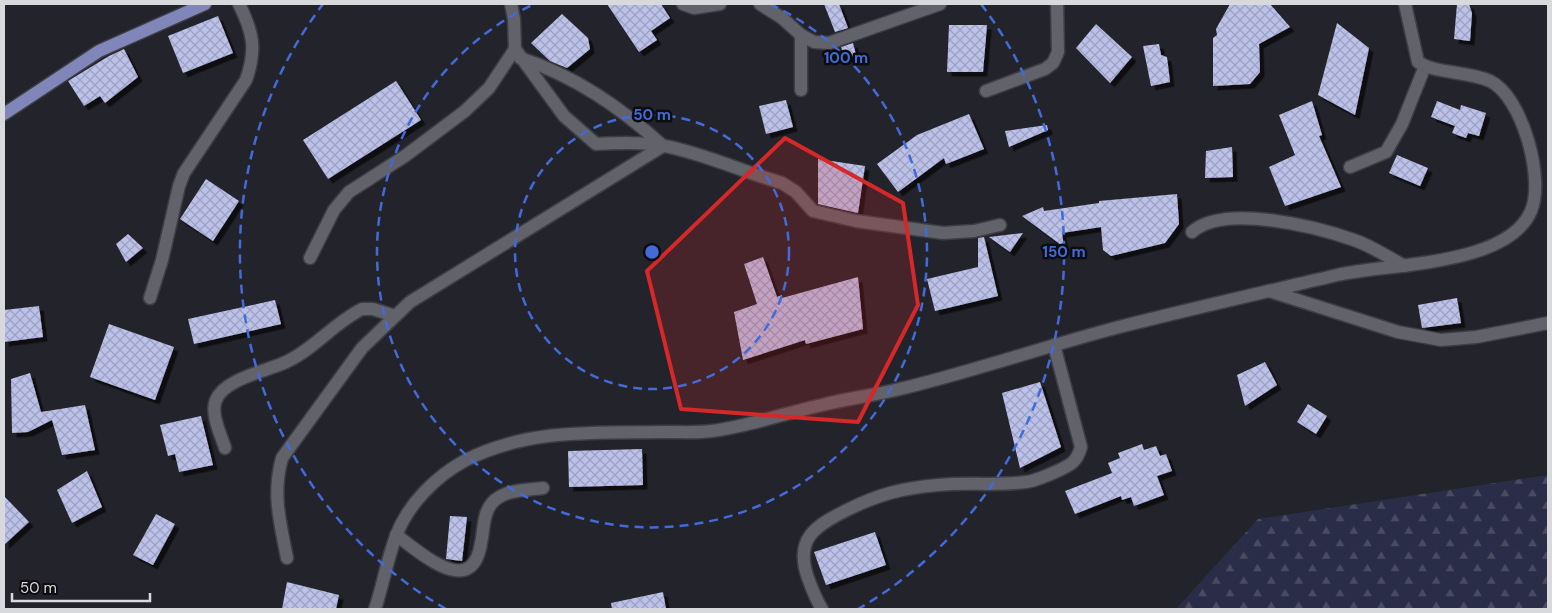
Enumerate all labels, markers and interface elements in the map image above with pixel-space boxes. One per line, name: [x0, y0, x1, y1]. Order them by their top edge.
text: 100 m: [824, 48, 868, 68]
text: 50 m: [633, 105, 671, 125]
text: 150 m: [1043, 242, 1086, 262]
centre of rings: [643, 243, 661, 261]
scale bar: [12, 570, 150, 602]
text: 50 m: [20, 578, 57, 598]

